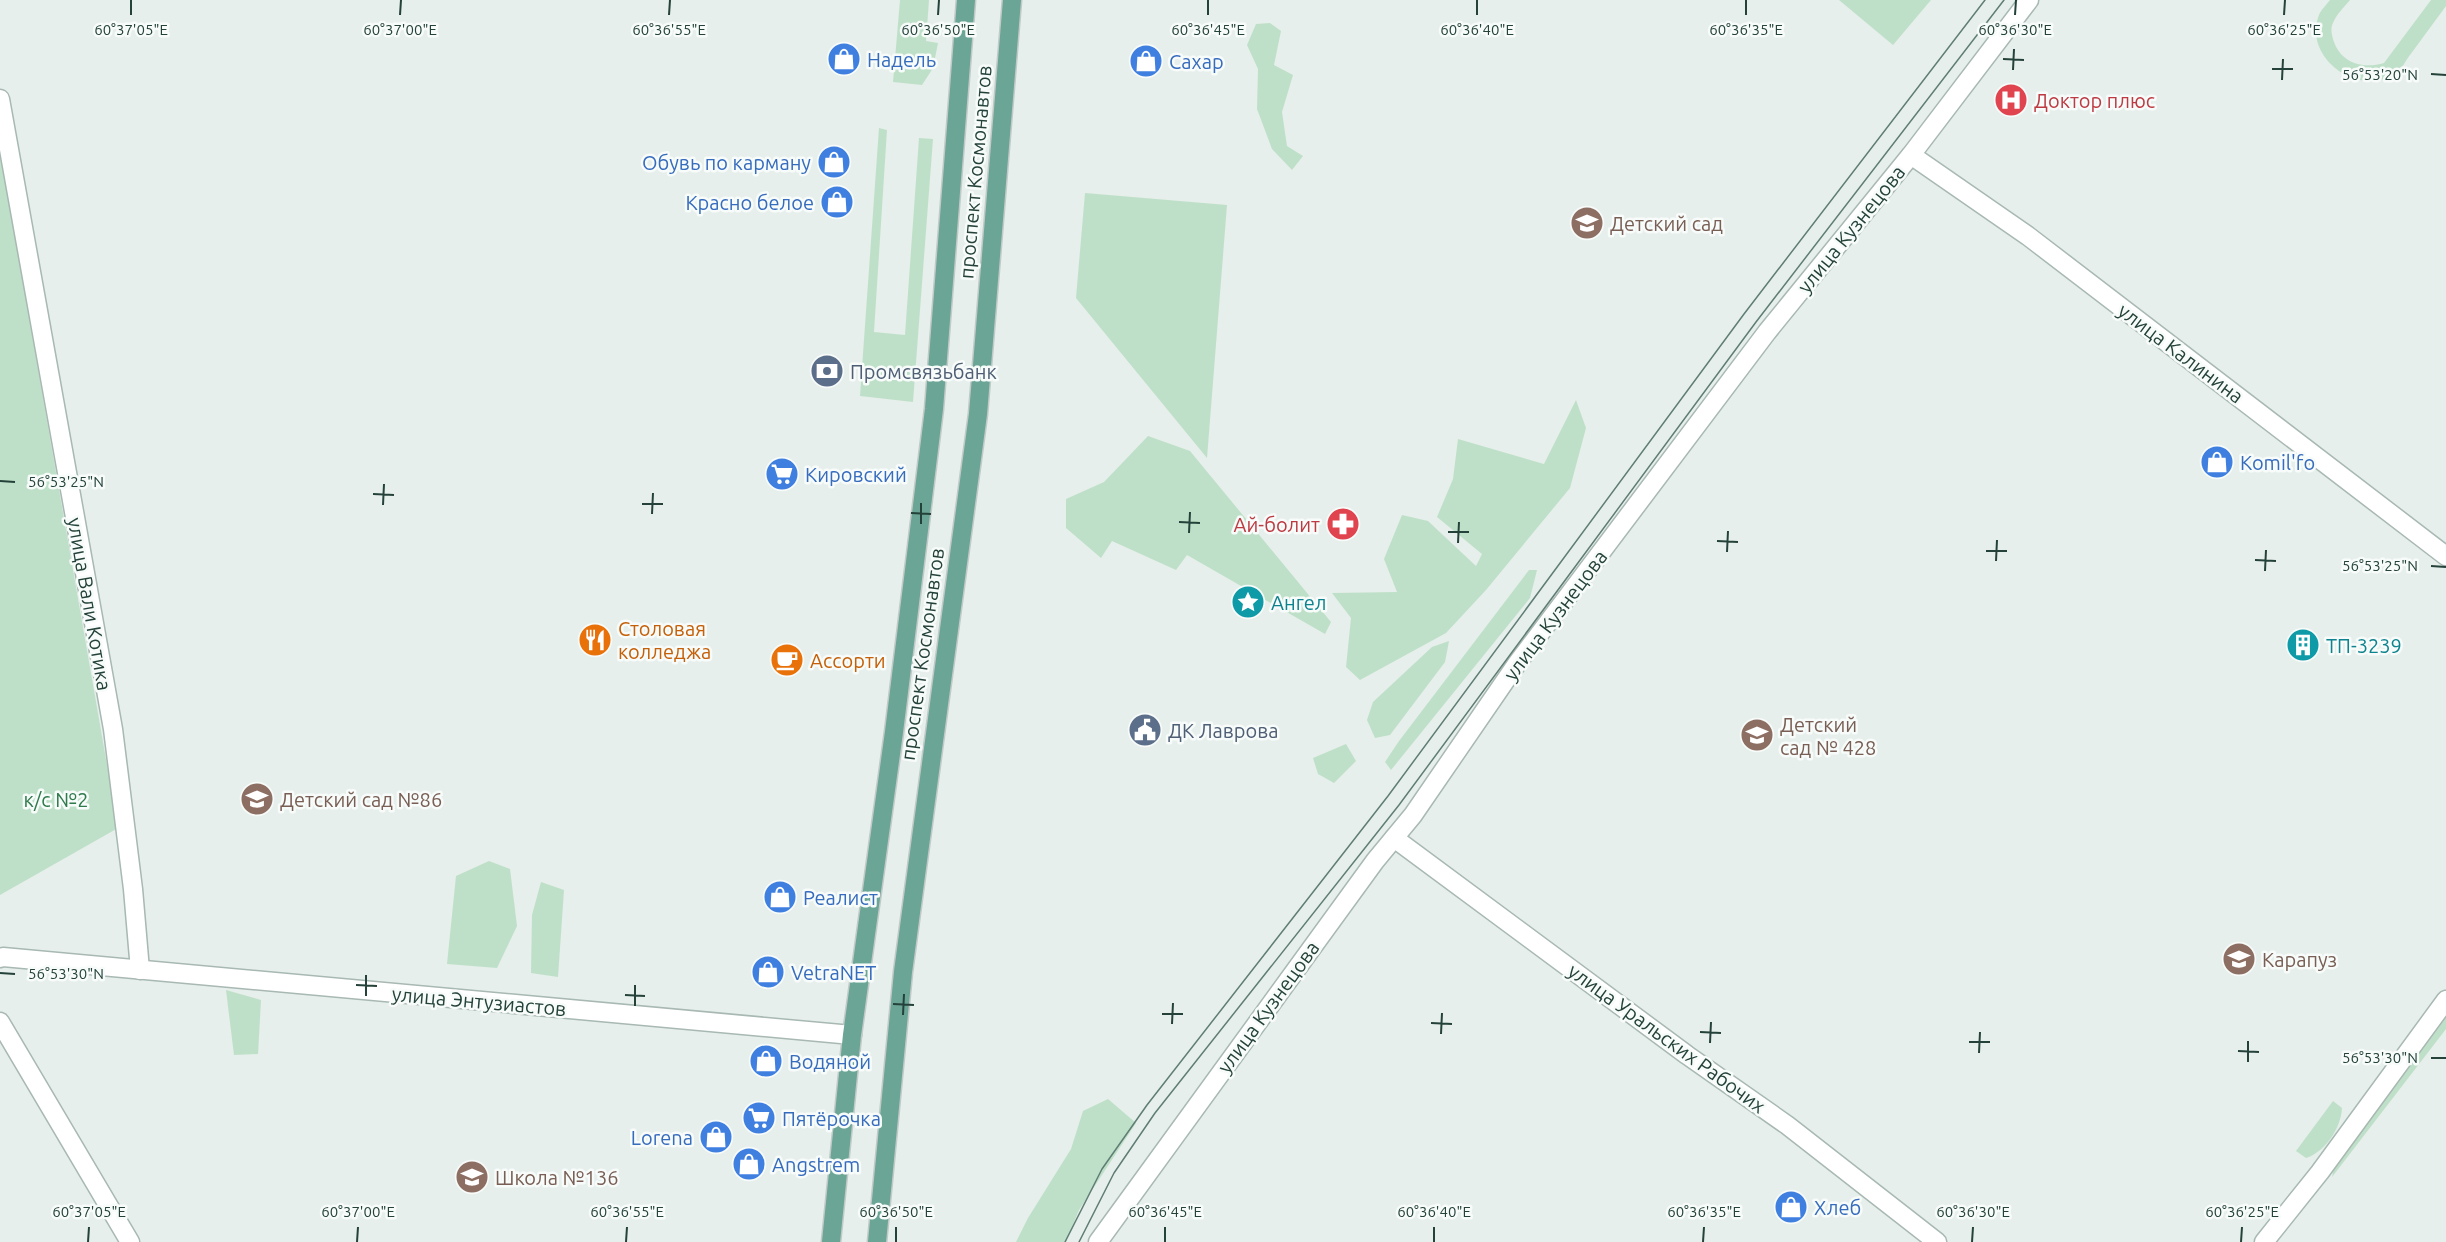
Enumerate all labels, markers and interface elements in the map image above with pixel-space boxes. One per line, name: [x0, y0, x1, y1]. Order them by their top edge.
text: 60°37'05"E: [94, 21, 168, 38]
text: 60°37'00"E: [363, 21, 437, 38]
text: 60°36'55"E: [632, 21, 706, 38]
text: 60°36'50"E: [901, 21, 975, 38]
text: 60°36'45"E: [1171, 21, 1245, 38]
text: 60°36'40"E: [1440, 21, 1514, 38]
text: 60°36'35"E: [1709, 21, 1783, 38]
text: 60°36'30"E: [1978, 21, 2052, 38]
text: 60°36'25"E: [2247, 21, 2321, 38]
shop icon: Надель: [826, 41, 862, 77]
shop icon: Сахар: [1128, 43, 1164, 79]
place label: Надель: [867, 48, 936, 71]
place label: Сахар: [1169, 50, 1224, 73]
street label: проспект Космонавтов: [954, 64, 996, 280]
text: 56°53'20"N: [2342, 66, 2418, 83]
hospital icon: Доктор плюс: [1993, 82, 2029, 118]
place label: Доктор плюс: [2034, 89, 2155, 112]
shop icon: Обувь по карману: [816, 144, 852, 180]
place label: Обувь по карману: [642, 151, 811, 174]
street label: улица Кузнецова: [1793, 161, 1909, 297]
shop icon: Красно белое: [819, 184, 855, 220]
place label: Красно белое: [685, 191, 814, 214]
school or university icon: Детский сад: [1569, 205, 1605, 241]
place label: Детский сад: [1610, 212, 1723, 235]
street label: улица Калинина: [2114, 298, 2248, 408]
bank icon: Промсвязьбанк: [809, 353, 845, 389]
place label: Промсвязьбанк: [850, 360, 997, 383]
shop icon: Komil'fo: [2199, 444, 2235, 480]
place label: Komil'fo: [2240, 451, 2315, 474]
supermarket icon: Кировский: [764, 456, 800, 492]
place label: Кировский: [805, 463, 907, 486]
text: 56°53'25"N: [28, 473, 104, 490]
pharmacy icon: Ай-болит: [1325, 506, 1361, 542]
place label: Ай-болит: [1234, 513, 1320, 536]
street label: улица Вали Котика: [63, 516, 117, 692]
street label: улица Кузнецова: [1498, 545, 1612, 685]
street label: проспект Космонавтов: [896, 546, 948, 762]
text: 56°53'25"N: [2342, 557, 2418, 574]
place icon: Ангел: [1230, 584, 1266, 620]
place label: Ангел: [1271, 591, 1326, 614]
place label: Столовая колледжа: [618, 617, 711, 663]
restaurant icon: Столовая колледжа: [577, 622, 613, 658]
building icon: ТП-3239: [2285, 627, 2321, 663]
place label: ТП-3239: [2326, 634, 2402, 657]
cafe icon: Ассорти: [769, 642, 805, 678]
place label: Ассорти: [810, 649, 886, 672]
public building icon: ДК Лаврова: [1127, 712, 1163, 748]
place label: Детский сад № 428: [1780, 713, 1876, 759]
school or university icon: Детский сад № 428: [1739, 717, 1775, 753]
place label: ДК Лаврова: [1168, 719, 1279, 742]
school or university icon: Детский сад №86: [239, 781, 275, 817]
park label: к/с №2: [24, 788, 88, 811]
place label: Детский сад №86: [280, 788, 442, 811]
shop icon: Реалист: [762, 879, 798, 915]
place label: Реалист: [803, 886, 878, 909]
street label: улица Кузнецова: [1212, 937, 1324, 1077]
school or university icon: Карапуз: [2221, 941, 2257, 977]
place label: Карапуз: [2262, 948, 2337, 971]
shop icon: VetraNET: [750, 954, 786, 990]
street label: улица Уральских Рабочих: [1564, 959, 1770, 1117]
place label: VetraNET: [791, 961, 876, 984]
text: 56°53'30"N: [28, 965, 104, 982]
street label: улица Энтузиастов: [391, 982, 567, 1020]
shop icon: Водяной: [748, 1043, 784, 1079]
text: 56°53'30"N: [2342, 1049, 2418, 1066]
place label: Водяной: [789, 1050, 871, 1073]
supermarket icon: Пятёрочка: [741, 1100, 777, 1136]
place label: Пятёрочка: [782, 1107, 881, 1130]
shop icon: Lorena: [698, 1119, 734, 1155]
place label: Lorena: [631, 1126, 693, 1149]
shop icon: Angstrem: [731, 1146, 767, 1182]
place label: Angstrem: [772, 1153, 860, 1176]
school or university icon: Школа №136: [454, 1159, 490, 1195]
place label: Школа №136: [495, 1166, 618, 1189]
shop icon: Хлеб: [1773, 1189, 1809, 1225]
place label: Хлеб: [1814, 1196, 1861, 1219]
text: 60°37'05"E: [52, 1203, 126, 1220]
text: 60°37'00"E: [321, 1203, 395, 1220]
text: 60°36'55"E: [590, 1203, 664, 1220]
text: 60°36'50"E: [859, 1203, 933, 1220]
text: 60°36'45"E: [1128, 1203, 1202, 1220]
text: 60°36'40"E: [1397, 1203, 1471, 1220]
text: 60°36'35"E: [1667, 1203, 1741, 1220]
text: 60°36'30"E: [1936, 1203, 2010, 1220]
text: 60°36'25"E: [2205, 1203, 2279, 1220]

